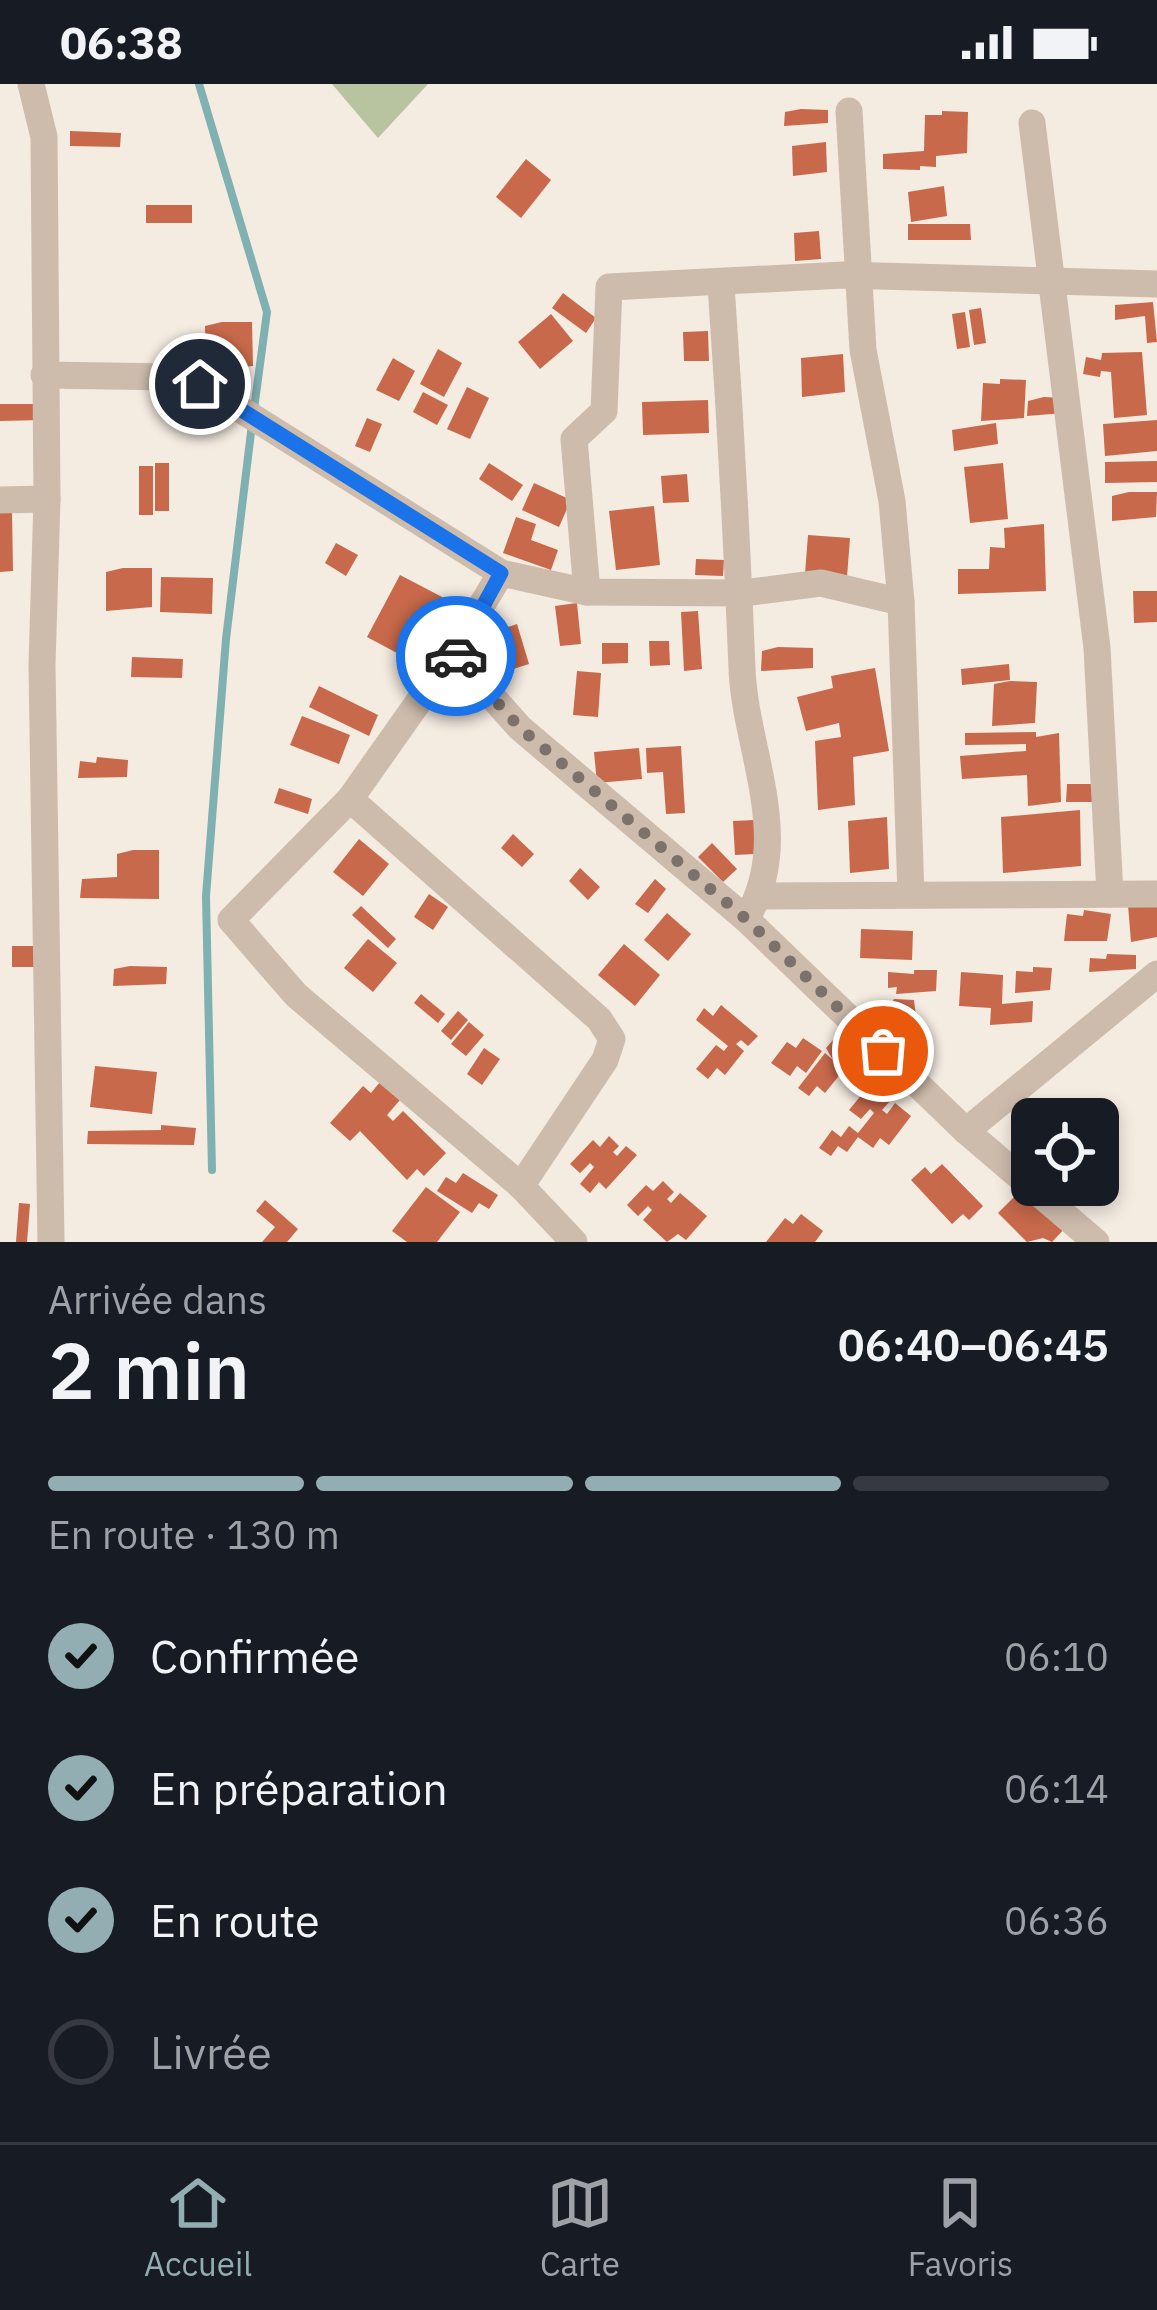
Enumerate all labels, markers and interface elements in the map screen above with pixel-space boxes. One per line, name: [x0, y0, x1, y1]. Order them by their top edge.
text: 06:38: [60, 13, 183, 71]
pin: [149, 333, 251, 435]
icon: home: [167, 351, 233, 417]
courier: [396, 596, 516, 716]
icon: car: [423, 623, 489, 689]
pin: [832, 1000, 934, 1102]
icon: bag: [850, 1018, 916, 1084]
map controls: [1011, 1098, 1119, 1206]
button: locate: [1011, 1098, 1119, 1206]
text: Arrivée dans: [48, 1274, 267, 1325]
text: 06:40–06:45: [838, 1315, 1109, 1373]
text: 2 min: [48, 1319, 250, 1420]
text: En route · 130 m: [48, 1509, 340, 1560]
icon: check: [48, 1623, 114, 1689]
text: Confirmée: [150, 1627, 359, 1685]
text: 06:10: [1004, 1631, 1109, 1682]
icon: check: [48, 1755, 114, 1821]
text: En préparation: [150, 1759, 448, 1817]
text: 06:14: [1004, 1763, 1109, 1814]
icon: check: [48, 1887, 114, 1953]
text: En route: [150, 1891, 320, 1949]
text: 06:36: [1004, 1895, 1109, 1946]
text: Livrée: [150, 2023, 272, 2081]
tab: Accueil: [144, 2170, 252, 2285]
tab: Carte: [540, 2170, 620, 2285]
tab: Favoris: [908, 2170, 1013, 2285]

